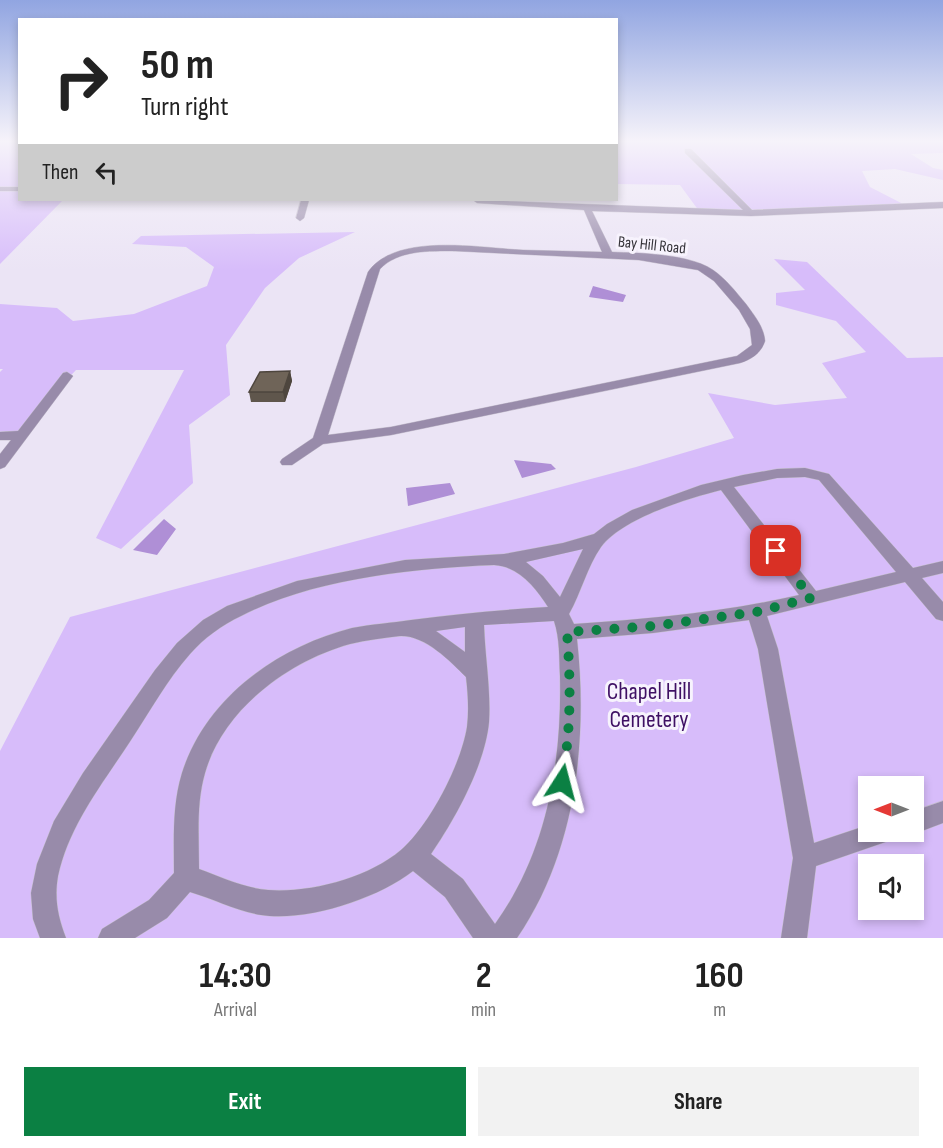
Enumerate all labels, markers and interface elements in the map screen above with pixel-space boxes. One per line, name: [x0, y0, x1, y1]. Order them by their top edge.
text: 50 m: [141, 40, 214, 91]
icon: right: [42, 42, 120, 120]
text: Turn right: [141, 91, 228, 123]
icon: left: [90, 156, 123, 189]
text: Then: [42, 159, 78, 186]
street label: Bay Hill Road: [617, 232, 687, 259]
pin: [750, 525, 801, 576]
icon: arrive: [759, 534, 792, 567]
park label: Chapel Hill Cemetery: [607, 677, 691, 734]
position arrow: [530, 750, 594, 814]
north arrow: [858, 776, 924, 842]
map controls: [858, 776, 924, 920]
button: sound: [858, 854, 924, 920]
text: 14:30: [199, 955, 272, 998]
text: 2: [476, 955, 492, 998]
text: 160: [695, 955, 744, 998]
text: Arrival: [214, 998, 257, 1022]
text: min: [471, 998, 496, 1022]
text: m: [713, 998, 726, 1022]
button: Exit: [24, 1067, 466, 1136]
button: Share: [478, 1067, 919, 1136]

